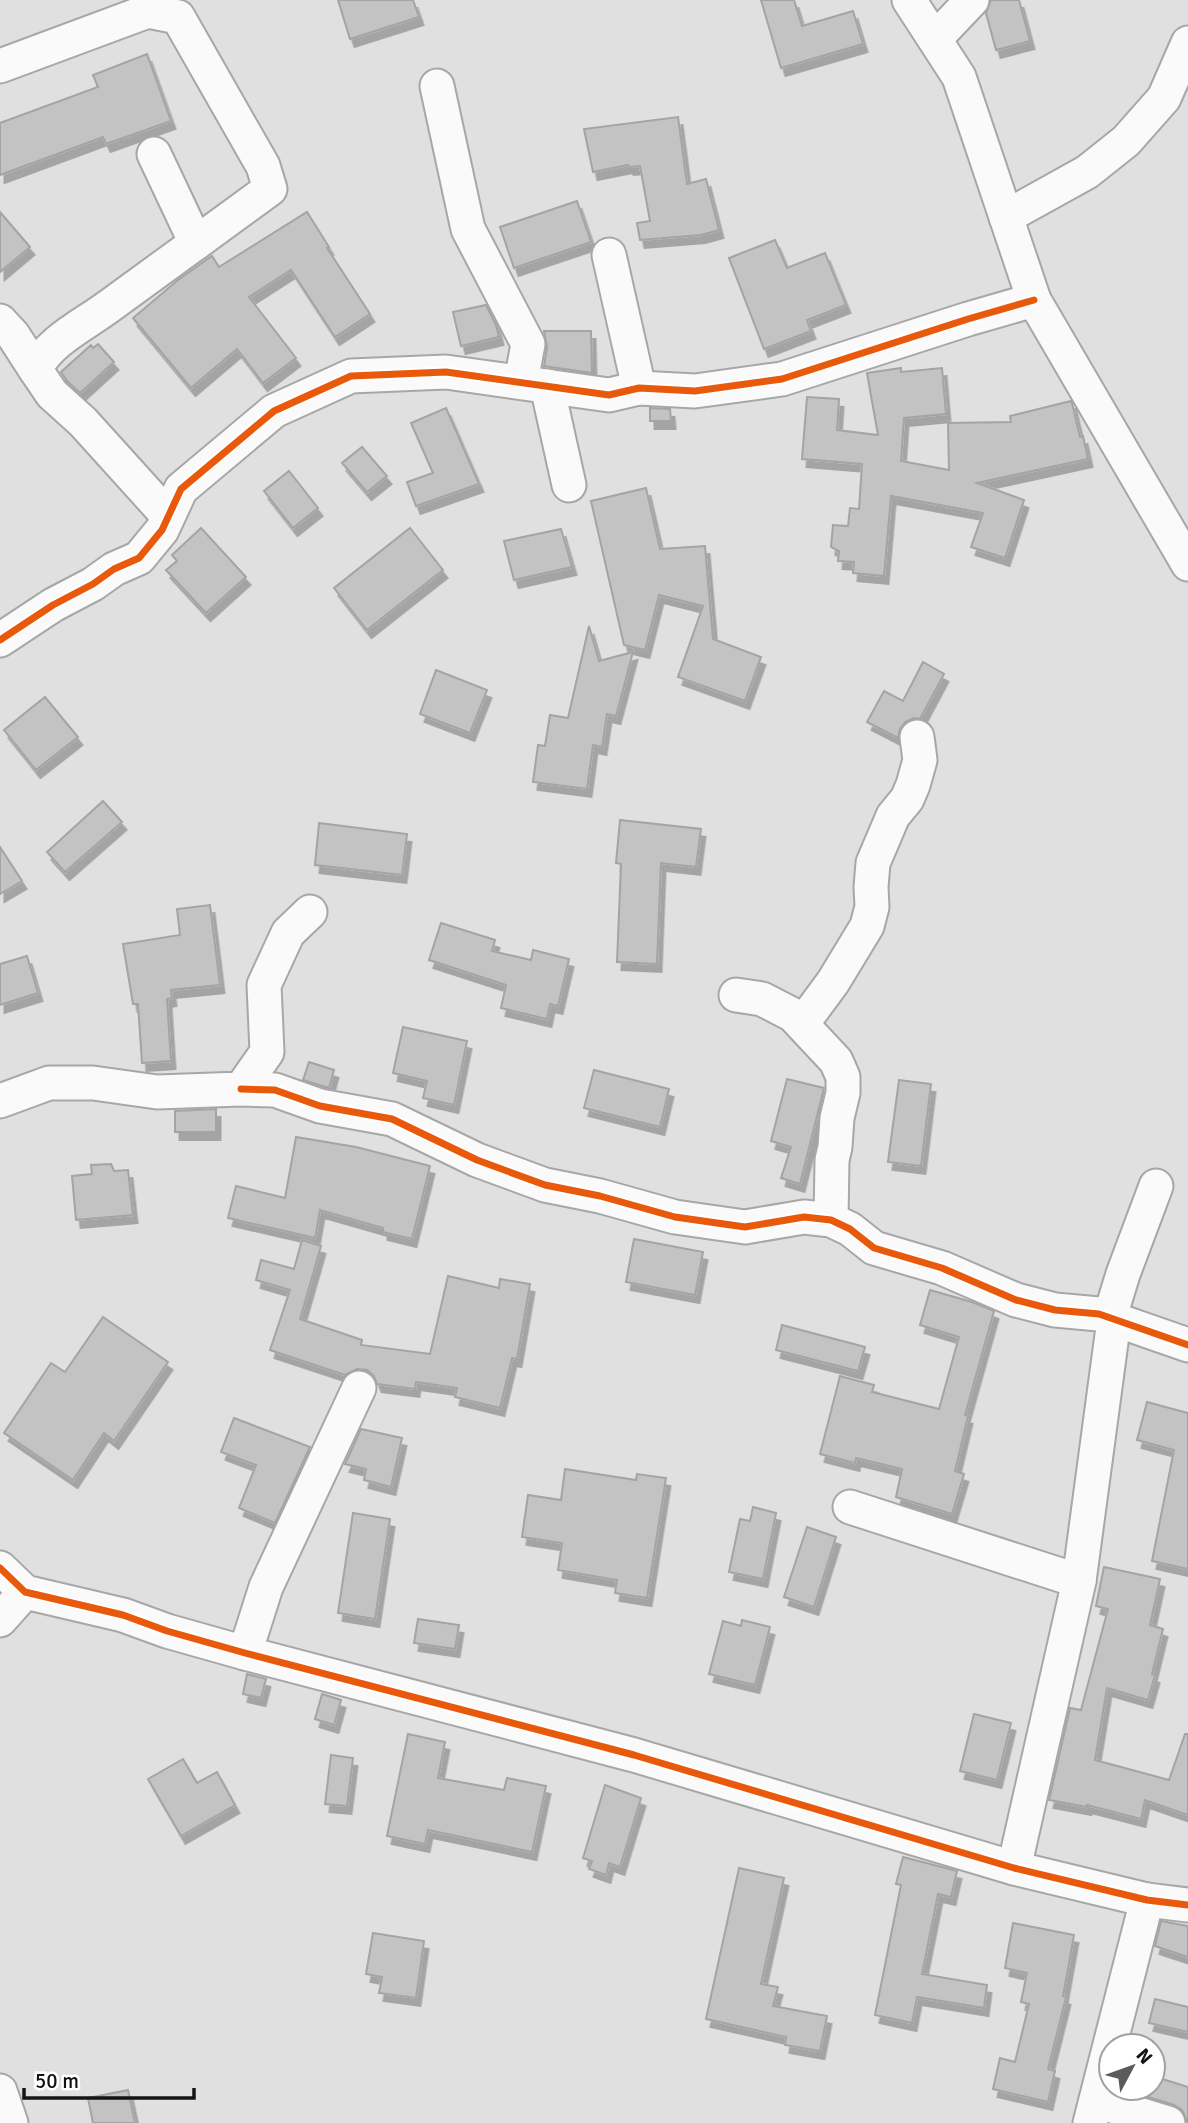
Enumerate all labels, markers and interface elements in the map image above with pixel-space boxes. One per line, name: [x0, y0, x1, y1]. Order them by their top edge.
north arrow: [1097, 2032, 1167, 2102]
text: N: [1131, 2044, 1157, 2069]
scale bar: [24, 2056, 194, 2100]
text: 50 m: [35, 2068, 79, 2094]

